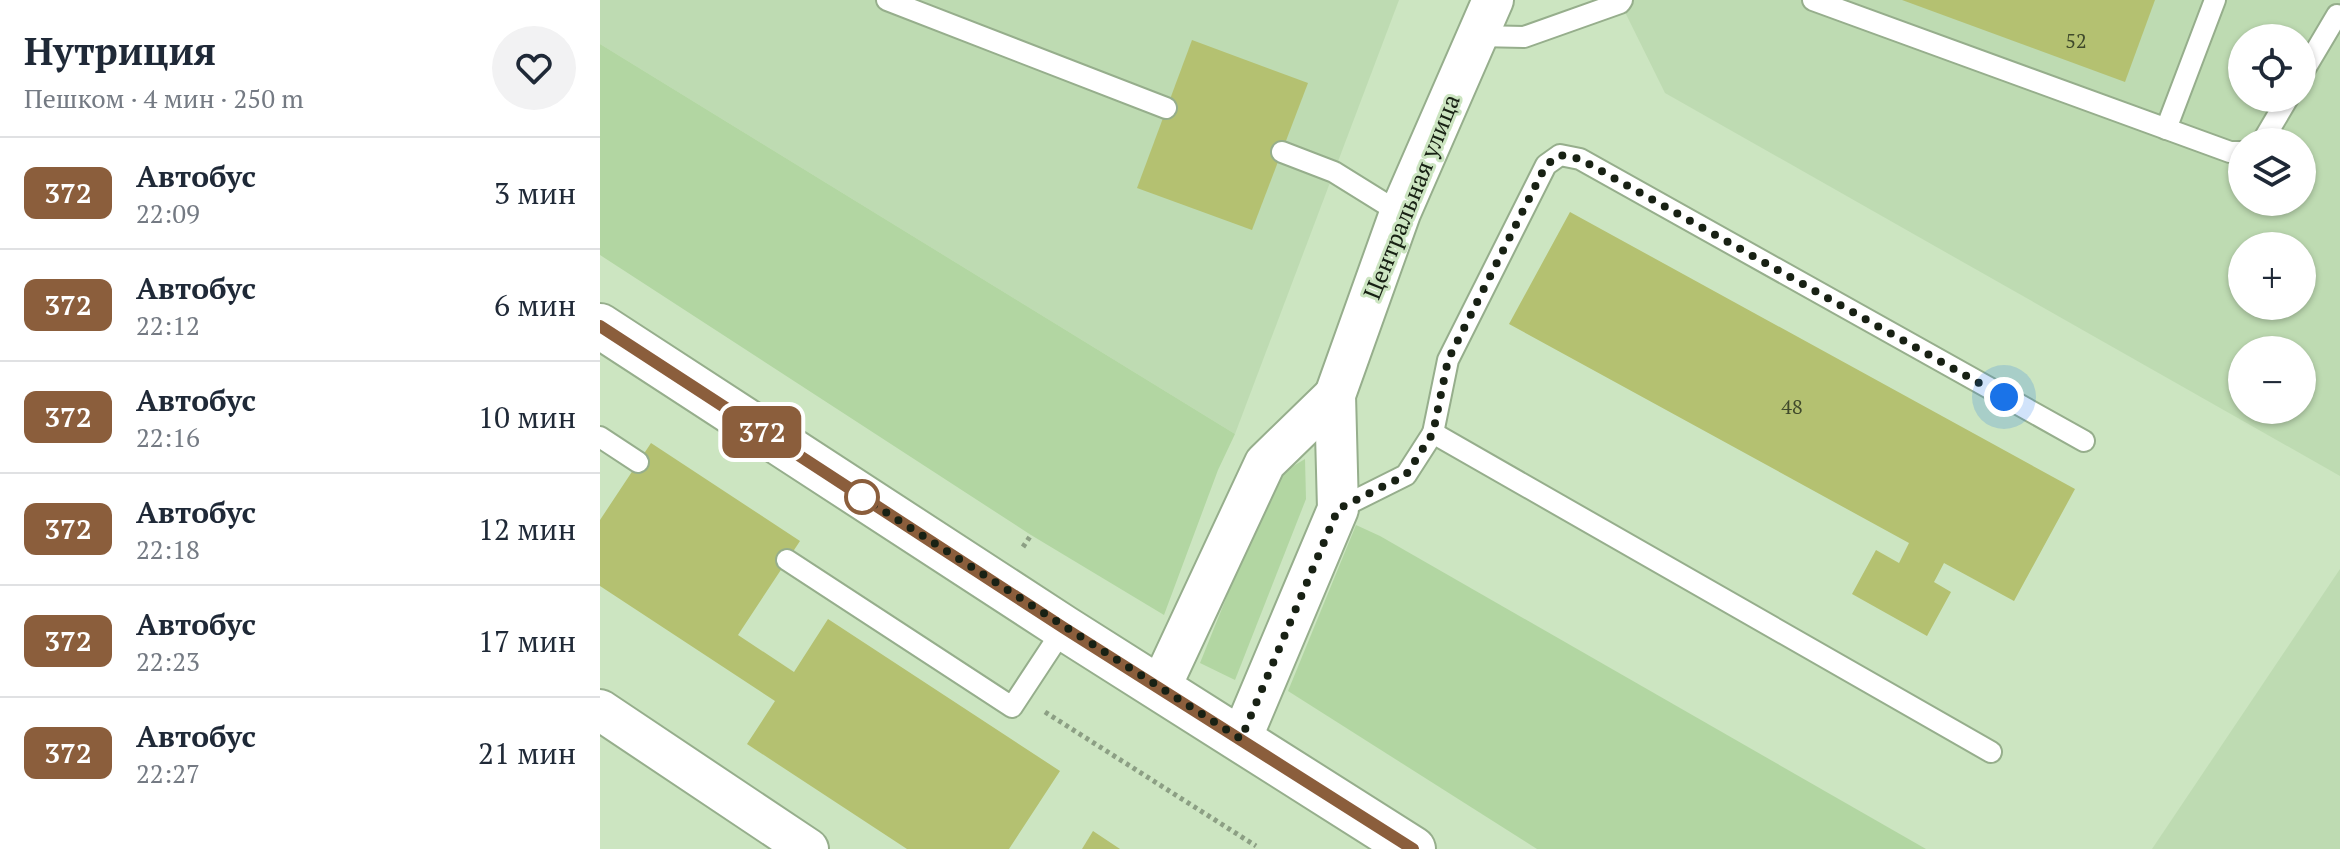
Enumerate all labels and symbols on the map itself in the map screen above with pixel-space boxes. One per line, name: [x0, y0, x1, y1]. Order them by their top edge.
house number: 52: [2065, 27, 2087, 54]
street label: Центральная улица: [1355, 89, 1467, 304]
your location: [1984, 377, 2024, 417]
house number: 48: [1781, 393, 1803, 420]
line badge: 372: [716, 406, 808, 458]
unlabelled marker: [845, 480, 879, 514]

